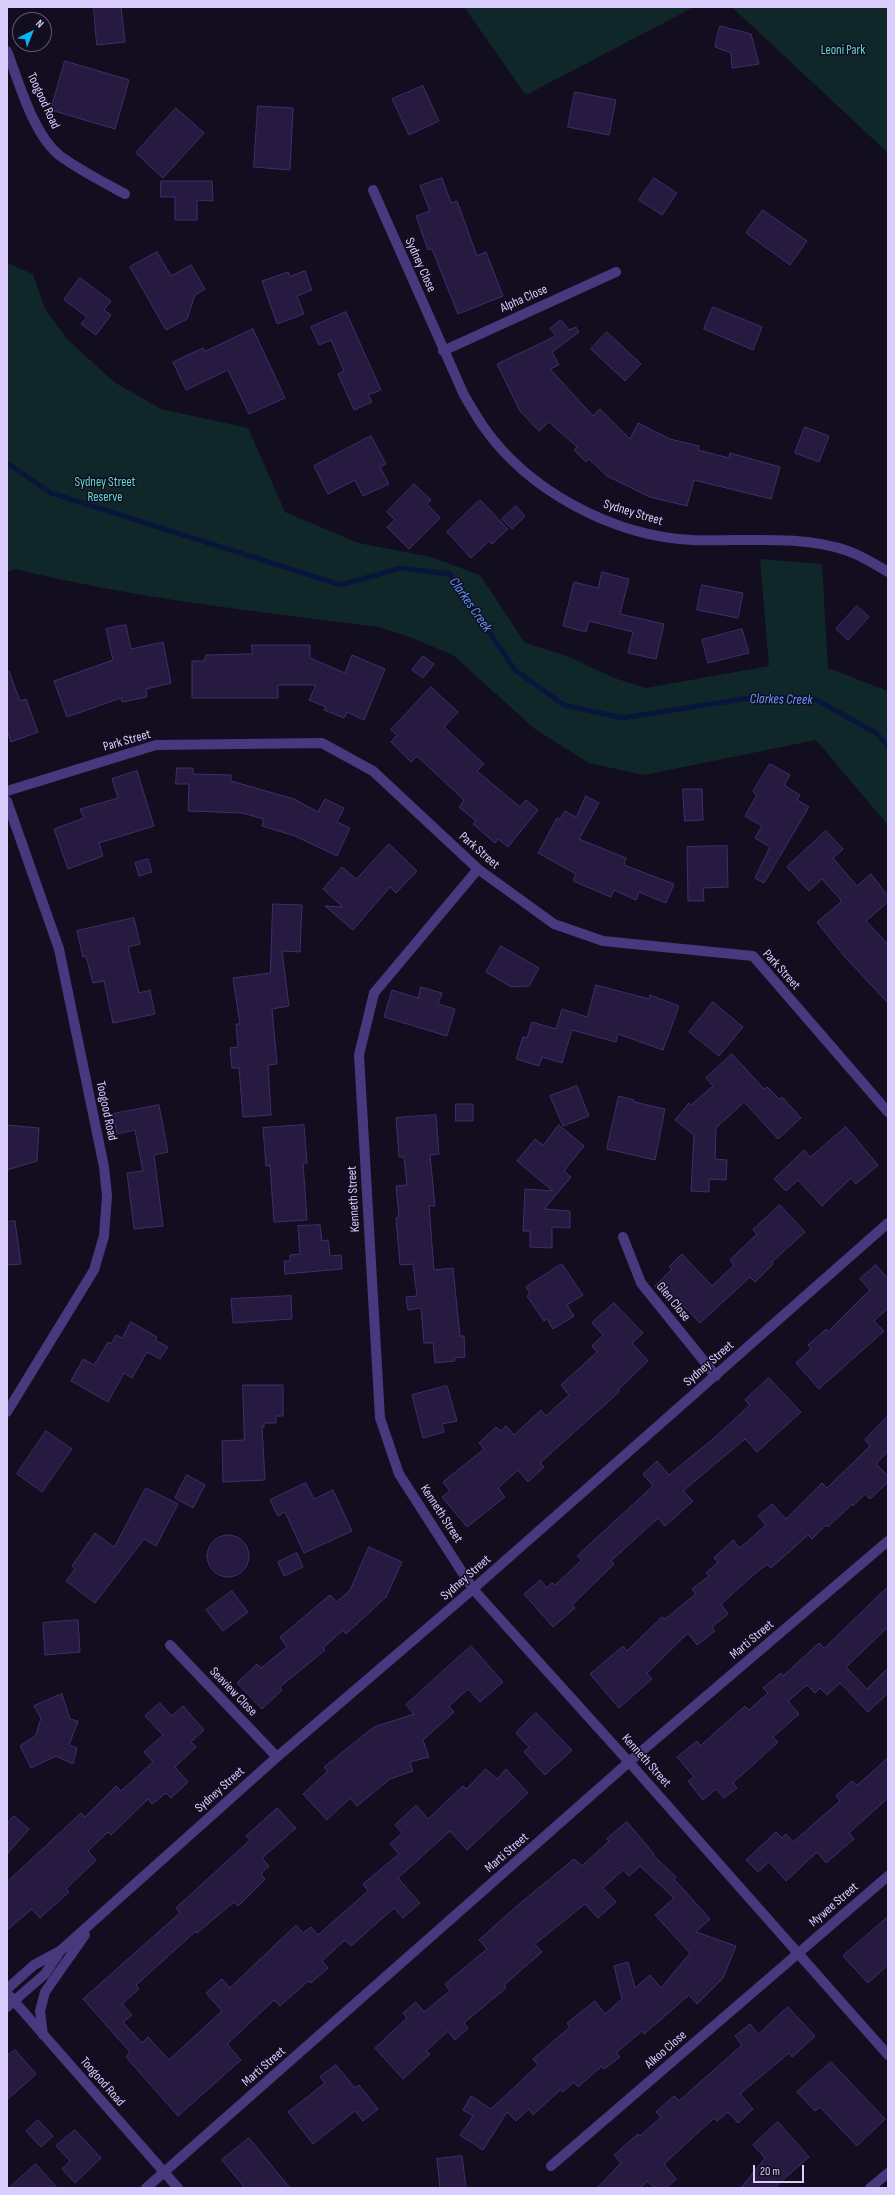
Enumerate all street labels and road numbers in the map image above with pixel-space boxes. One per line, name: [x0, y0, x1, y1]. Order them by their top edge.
street label: Toogood Road: [23, 70, 63, 132]
street label: Sydney Close: [401, 235, 439, 295]
street label: Alpha Close: [498, 282, 550, 316]
street label: Sydney Street: [602, 497, 664, 529]
street label: Park Street: [102, 727, 152, 755]
street label: Park Street: [456, 829, 502, 873]
street label: Park Street: [759, 947, 803, 993]
street label: Toogood Road: [92, 1080, 120, 1142]
street label: Kenneth Street: [344, 1166, 364, 1232]
street label: Glen Close: [653, 1279, 693, 1325]
street label: Sydney Street: [681, 1338, 737, 1390]
street label: Kenneth Street: [416, 1482, 466, 1546]
street label: Sydney Street: [438, 1552, 494, 1604]
street label: Marti Street: [727, 1617, 777, 1663]
street label: Seaview Close: [206, 1664, 260, 1720]
street label: Kenneth Street: [618, 1731, 674, 1791]
street label: Sydney Street: [192, 1764, 248, 1816]
street label: Marti Street: [482, 1830, 532, 1876]
street label: Mywee Street: [806, 1879, 862, 1931]
street label: Alkoo Close: [642, 2028, 690, 2072]
street label: Marti Street: [239, 2044, 289, 2090]
street label: Toogood Road: [76, 2054, 128, 2110]

